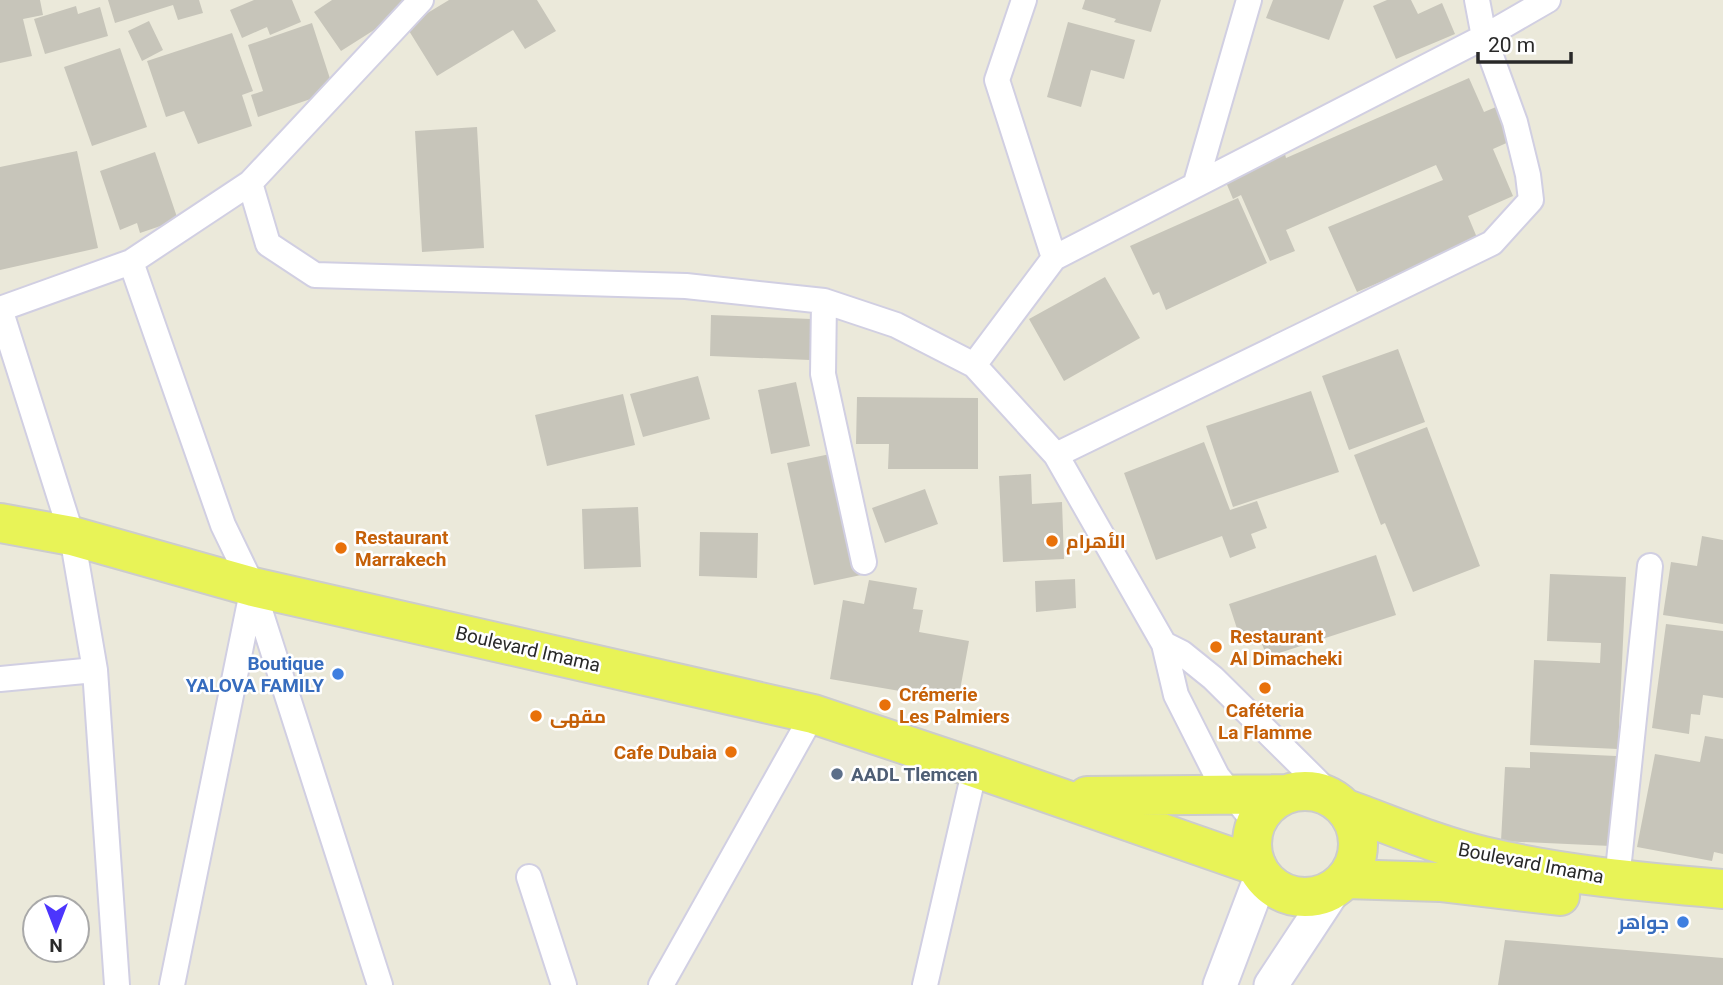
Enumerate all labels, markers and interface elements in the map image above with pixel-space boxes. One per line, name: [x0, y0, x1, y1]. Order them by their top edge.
scale bar: [1478, 21, 1571, 65]
text: 20 m: [1488, 33, 1535, 57]
place label: Restaurant Marrakech: [355, 526, 449, 571]
place label: الأهرام: [1066, 530, 1126, 555]
marker: الأهرام: [1044, 533, 1060, 549]
marker: Restaurant Marrakech: [333, 540, 349, 556]
street label: Boulevard Imama: [453, 621, 603, 677]
place label: Restaurant Al Dimacheki: [1230, 625, 1343, 670]
marker: Restaurant Al Dimacheki: [1208, 639, 1224, 655]
place label: Boutique YALOVA FAMILY: [186, 652, 324, 697]
marker: Boutique YALOVA FAMILY: [330, 666, 346, 682]
marker: Caféteria La Flamme: [1257, 680, 1273, 696]
place label: Crémerie Les Palmiers: [899, 683, 1010, 728]
marker: Crémerie Les Palmiers: [877, 697, 893, 713]
place label: Caféteria La Flamme: [1218, 699, 1312, 744]
place label: مقهى: [550, 705, 606, 728]
marker: مقهى: [528, 708, 544, 724]
place label: Cafe Dubaia: [614, 741, 717, 764]
marker: Cafe Dubaia: [723, 744, 739, 760]
place label: AADL Tlemcen: [851, 763, 978, 786]
marker: AADL Tlemcen: [829, 766, 845, 782]
street label: Boulevard Imama: [1456, 838, 1606, 888]
north arrow: [21, 894, 91, 964]
place label: جواهر: [1617, 911, 1669, 934]
marker: جواهر: [1675, 914, 1691, 930]
text: N: [49, 934, 63, 957]

